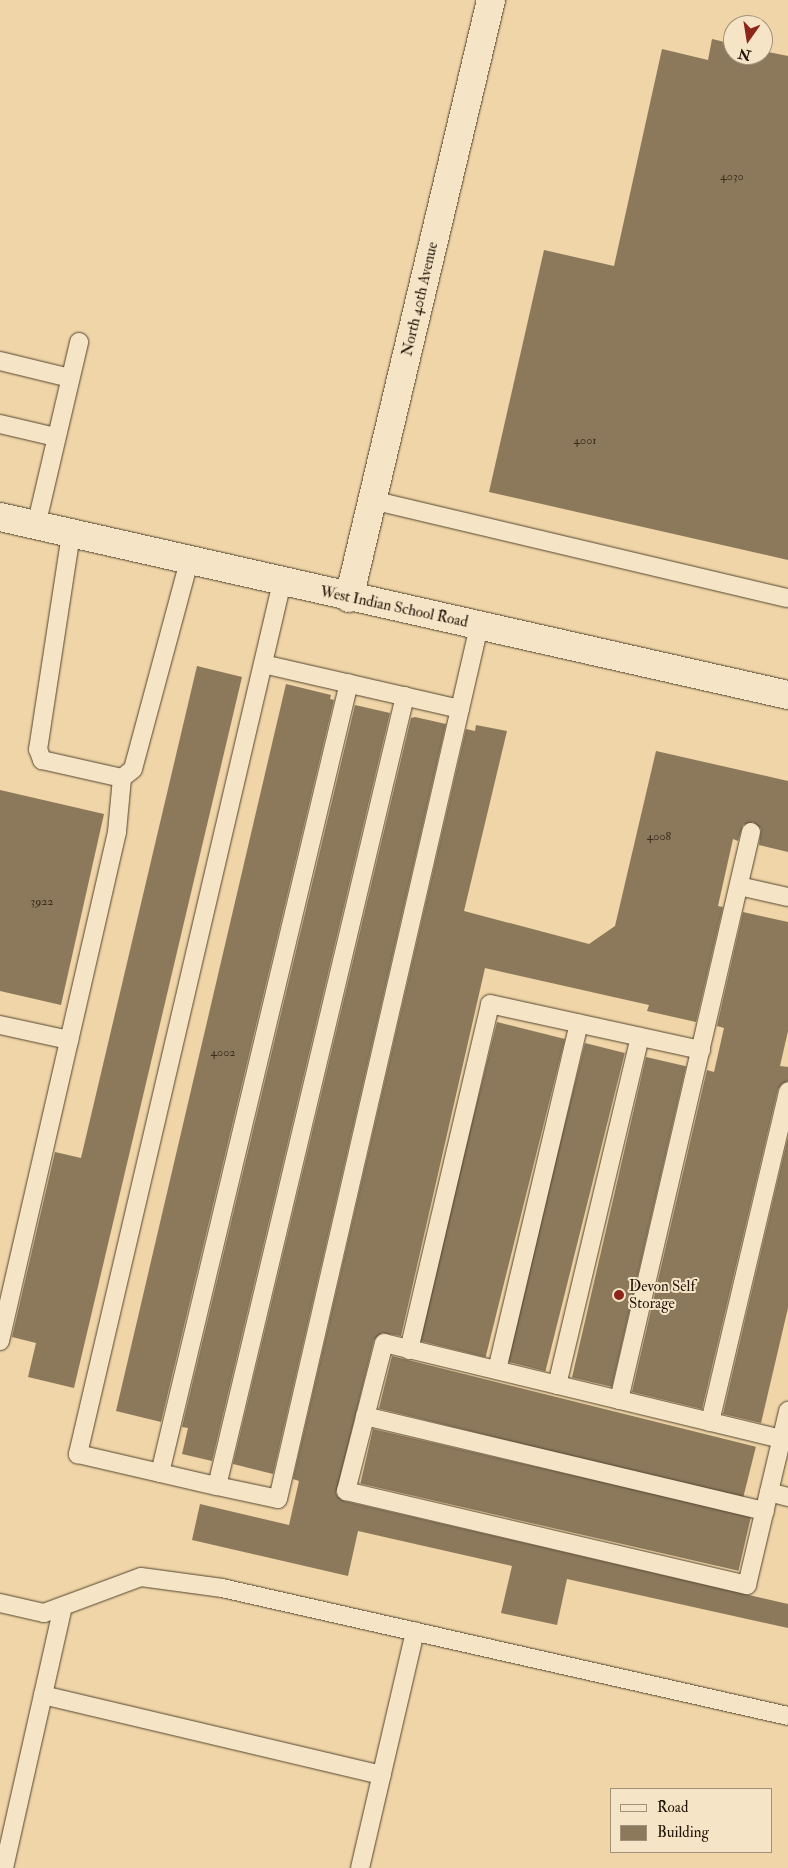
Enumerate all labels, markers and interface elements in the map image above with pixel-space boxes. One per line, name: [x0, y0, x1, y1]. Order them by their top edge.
north arrow: [723, 15, 773, 65]
text: N: [737, 44, 753, 64]
house number: 4030: [720, 170, 744, 184]
street label: North 40th Avenue: [398, 240, 442, 358]
house number: 4001: [574, 434, 596, 448]
street label: West Indian School Road: [319, 583, 469, 631]
house number: 4008: [647, 830, 671, 844]
house number: 3922: [31, 895, 53, 909]
house number: 4002: [211, 1046, 235, 1060]
place label: Devon Self Storage: [629, 1277, 695, 1312]
marker: Devon Self Storage: [613, 1289, 625, 1301]
legend: [610, 1788, 773, 1853]
text: Road: [657, 1798, 688, 1817]
text: Building: [657, 1823, 709, 1842]

